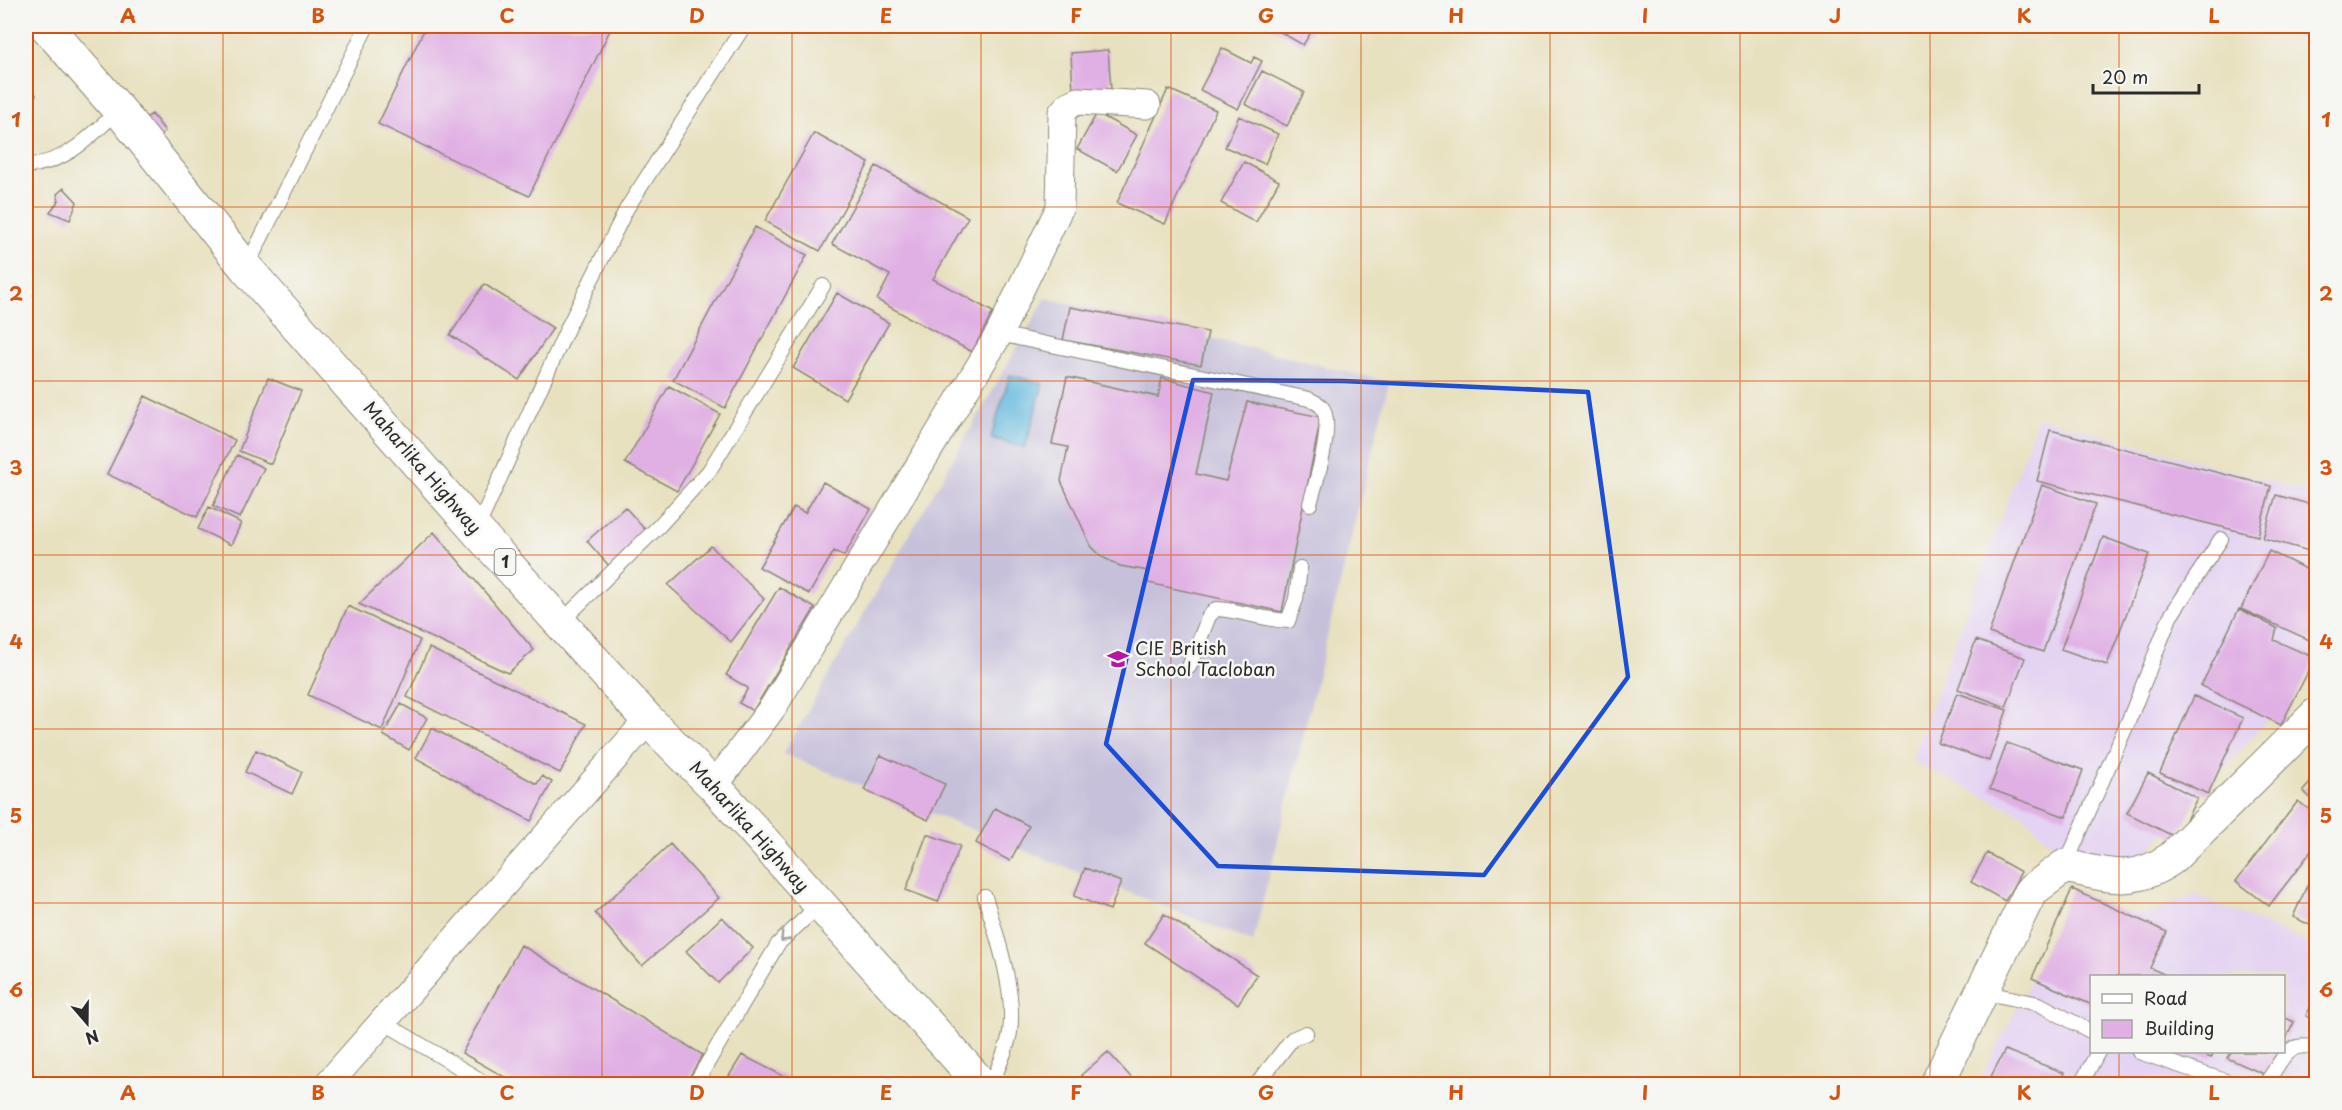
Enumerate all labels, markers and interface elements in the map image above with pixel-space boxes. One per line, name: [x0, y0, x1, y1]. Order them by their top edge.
text: A: [120, 0, 136, 30]
text: B: [311, 0, 325, 30]
text: C: [499, 0, 515, 30]
text: D: [689, 0, 705, 30]
text: E: [880, 0, 892, 30]
text: F: [1070, 0, 1082, 30]
text: G: [1258, 0, 1274, 30]
text: H: [1448, 0, 1464, 30]
text: I: [1642, 0, 1648, 30]
text: J: [1829, 0, 1841, 30]
text: K: [2017, 0, 2032, 30]
text: L: [2208, 0, 2220, 30]
scale bar: [2093, 57, 2200, 95]
text: 20 m: [2102, 63, 2148, 90]
text: 1: [11, 104, 21, 134]
text: 1: [2321, 104, 2331, 134]
text: 2: [9, 278, 23, 308]
text: 2: [2319, 278, 2333, 308]
street label: Maharlika Highway: [358, 395, 488, 539]
text: 3: [9, 452, 23, 482]
text: 3: [2319, 452, 2333, 482]
road number: 1: [494, 549, 516, 575]
text: 4: [9, 626, 23, 656]
text: 4: [2319, 626, 2333, 656]
place label: CIE British School Tacloban: [1135, 634, 1276, 682]
school or university icon: CIE British School Tacloban: [1106, 647, 1130, 671]
street label: Maharlika Highway: [684, 755, 816, 897]
text: 5: [10, 800, 22, 830]
text: 5: [2320, 800, 2332, 830]
one-way arrow: [781, 931, 792, 942]
text: 6: [9, 974, 23, 1004]
text: 6: [2319, 974, 2333, 1004]
legend: [2090, 975, 2285, 1053]
text: Road: [2144, 984, 2188, 1011]
north arrow: [57, 993, 117, 1053]
text: Building: [2144, 1014, 2214, 1041]
text: N: [82, 1025, 103, 1051]
text: A: [120, 1077, 136, 1107]
text: B: [311, 1077, 325, 1107]
text: C: [499, 1077, 515, 1107]
text: D: [689, 1077, 705, 1107]
text: E: [880, 1077, 892, 1107]
text: F: [1070, 1077, 1082, 1107]
text: G: [1258, 1077, 1274, 1107]
text: H: [1448, 1077, 1464, 1107]
text: I: [1642, 1077, 1648, 1107]
text: J: [1829, 1077, 1841, 1107]
text: K: [2017, 1077, 2032, 1107]
text: L: [2208, 1077, 2220, 1107]

